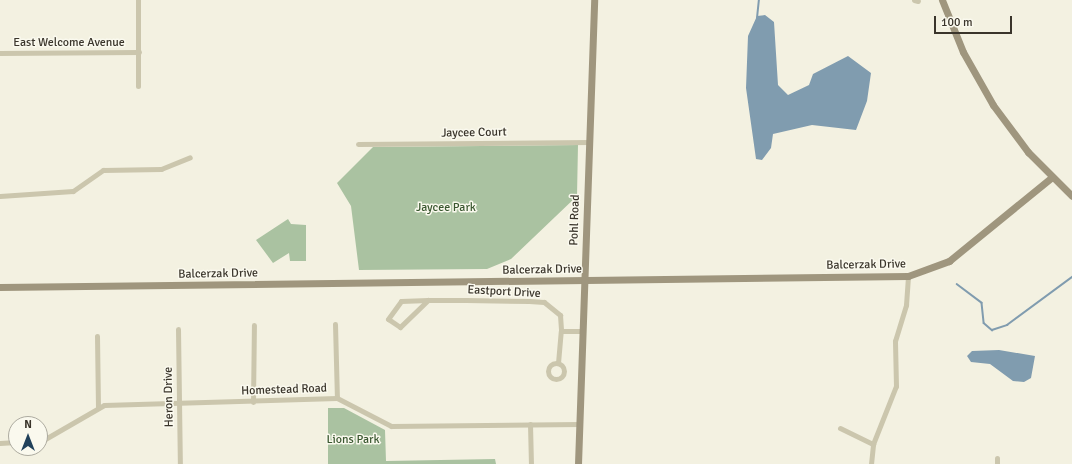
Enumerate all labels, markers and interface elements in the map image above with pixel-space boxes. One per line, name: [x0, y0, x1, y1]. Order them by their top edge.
scale bar: [936, 8, 1014, 34]
text: 100 m: [941, 15, 973, 30]
street label: East Welcome Avenue: [13, 36, 125, 50]
street label: Jaycee Court: [441, 125, 507, 141]
street label: Pohl Road: [567, 194, 583, 246]
park label: Jaycee Park: [416, 201, 476, 215]
street label: Balcerzak Drive: [826, 257, 906, 273]
street label: Balcerzak Drive: [502, 262, 582, 278]
street label: Balcerzak Drive: [178, 266, 258, 282]
street label: Eastport Drive: [467, 283, 541, 301]
street label: Heron Drive: [161, 367, 177, 427]
street label: Homestead Road: [241, 381, 327, 399]
north arrow: [8, 416, 48, 456]
text: N: [24, 418, 32, 431]
park label: Lions Park: [326, 433, 380, 447]

